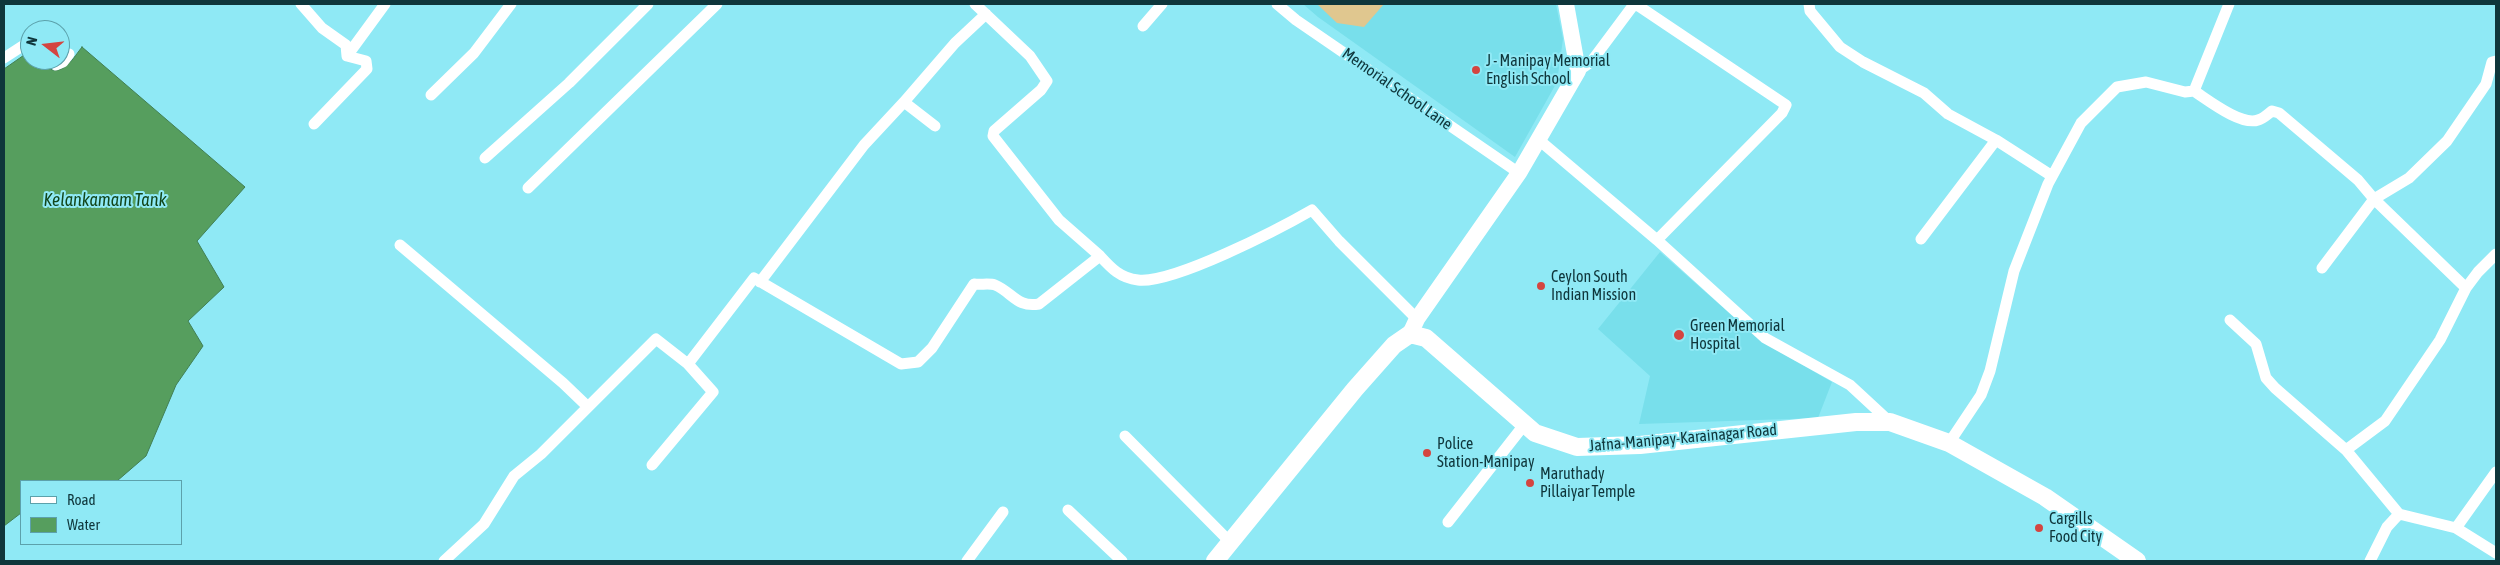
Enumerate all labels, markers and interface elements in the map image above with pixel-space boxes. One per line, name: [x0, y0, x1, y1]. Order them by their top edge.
north arrow: [20, 20, 70, 70]
text: N: [23, 35, 40, 47]
street label: Memorial School Lane: [1338, 44, 1456, 134]
place label: J - Manipay Memorial English School: [1486, 51, 1610, 89]
marker: J - Manipay Memorial English School: [1470, 64, 1482, 76]
water label: Kelankamam Tank: [44, 189, 166, 211]
place label: Ceylon South Indian Mission: [1551, 267, 1636, 305]
marker: Ceylon South Indian Mission: [1535, 280, 1547, 292]
place label: Green Memorial Hospital: [1690, 316, 1785, 354]
marker: Green Memorial Hospital: [1672, 328, 1686, 342]
street label: Jafna-Manipay-Karainagar Road: [1588, 420, 1778, 456]
place label: Police Station-Manipay: [1437, 434, 1535, 472]
marker: Police Station-Manipay: [1421, 447, 1433, 459]
place label: Maruthady Pillaiyar Temple: [1540, 464, 1635, 502]
marker: Maruthady Pillaiyar Temple: [1524, 477, 1536, 489]
legend: [20, 480, 182, 545]
text: Road: [67, 491, 96, 508]
place label: Cargills Food City: [2049, 509, 2102, 547]
text: Water: [67, 516, 100, 533]
marker: Cargills Food City: [2033, 522, 2045, 534]

